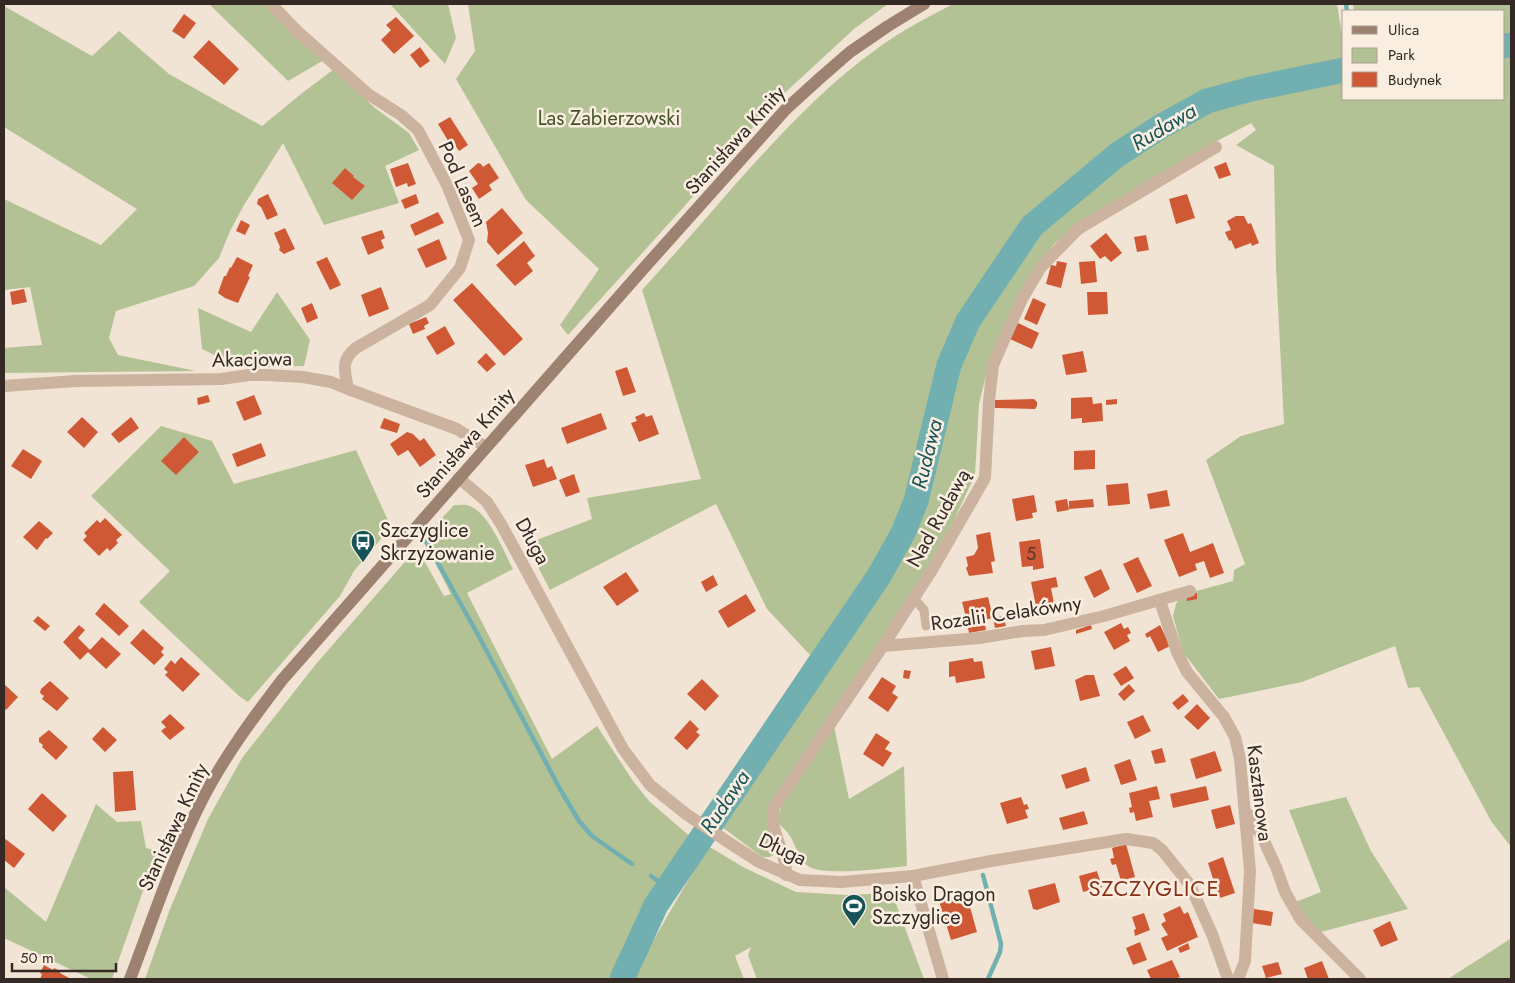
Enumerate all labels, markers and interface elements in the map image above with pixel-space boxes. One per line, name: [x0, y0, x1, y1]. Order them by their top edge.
legend: [1342, 10, 1505, 100]
text: Ulica: [1388, 19, 1419, 41]
text: Park: [1388, 44, 1415, 66]
text: Budynek: [1388, 69, 1442, 91]
street label: Stanisława Kmity: [678, 79, 793, 201]
water label: Rudawa: [1126, 96, 1202, 158]
park label: Las Zabierzowski: [538, 104, 680, 133]
street label: Pod Lasem: [431, 137, 494, 232]
street label: Akacjowa: [212, 344, 292, 375]
street label: Stanisława Kmity: [409, 382, 522, 505]
water label: Rudawa: [904, 416, 950, 492]
street label: Nad Rudawą: [899, 464, 978, 573]
street label: Długa: [508, 512, 557, 570]
place label: Szczyglice Skrzyżowanie: [380, 516, 495, 568]
bus stop icon: Szczyglice Skrzyżowanie: [350, 529, 376, 563]
house number: 5: [1026, 541, 1036, 567]
street label: Rozalii Celakówny: [929, 589, 1083, 638]
street label: Kasztanowa: [1239, 743, 1280, 843]
street label: Stanisława Kmity: [131, 758, 216, 896]
water label: Rudawa: [693, 764, 757, 840]
street label: Długa: [754, 826, 811, 873]
district label: SZCZYGLICE: [1088, 872, 1220, 904]
place label: Boisko Dragon Szczyglice: [872, 880, 996, 932]
sports icon: Boisko Dragon Szczyglice: [841, 893, 867, 927]
scale bar: [12, 940, 116, 972]
text: 50 m: [20, 947, 54, 969]

